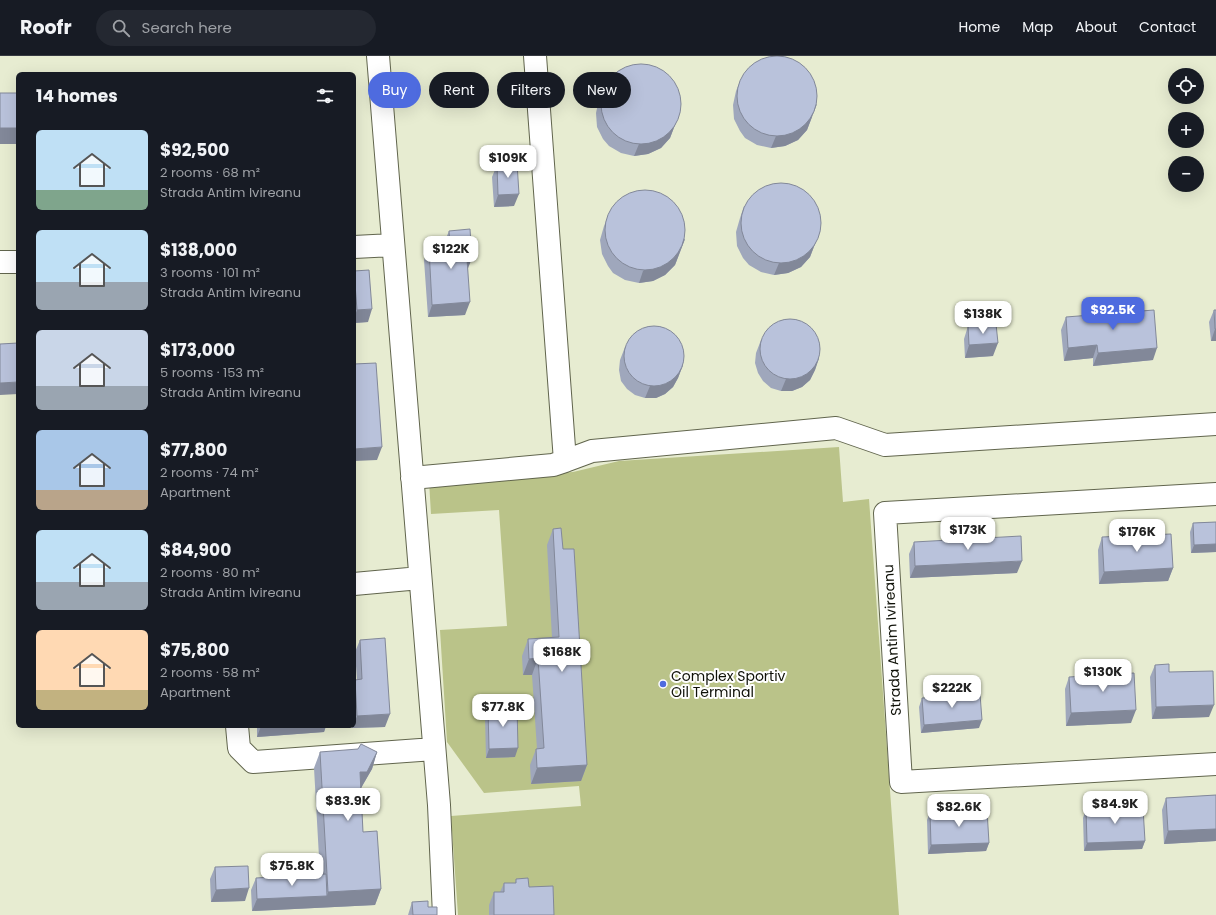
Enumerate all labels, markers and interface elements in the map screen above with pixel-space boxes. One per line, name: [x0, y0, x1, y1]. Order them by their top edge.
search box: [96, 10, 376, 46]
text: Roofr: [20, 14, 72, 41]
icon: search: [110, 17, 132, 39]
text: Search here: [142, 17, 232, 38]
text: Home: [958, 17, 1000, 37]
text: Map: [1022, 17, 1053, 37]
text: About: [1075, 17, 1117, 37]
text: Contact: [1139, 17, 1196, 37]
map controls: [1168, 68, 1204, 192]
button: locate: [1168, 68, 1204, 104]
chip: Buy: [368, 72, 421, 108]
chip: Rent: [429, 72, 489, 108]
chip: Filters: [497, 72, 565, 108]
chip: New: [573, 72, 631, 108]
text: 14 homes: [36, 84, 118, 108]
icon: filters: [314, 85, 336, 107]
button: +: [1168, 112, 1204, 148]
text: $92,500: [160, 138, 229, 162]
pin: $109K: [480, 145, 536, 179]
icon: home: [68, 146, 116, 194]
text: $109K: [489, 148, 527, 167]
button: −: [1168, 156, 1204, 192]
text: 2 rooms · 68 m²: [160, 163, 260, 182]
text: Strada Antim Ivireanu: [160, 183, 301, 202]
pin: $122K: [423, 236, 479, 270]
text: $138,000: [160, 238, 237, 262]
text: $122K: [432, 239, 470, 258]
icon: home: [68, 246, 116, 294]
text: 3 rooms · 101 m²: [160, 263, 260, 282]
text: Strada Antim Ivireanu: [160, 283, 301, 302]
pin: $92.5K: [1080, 297, 1146, 331]
text: $92.5K: [1090, 300, 1136, 319]
pin: $138K: [955, 301, 1011, 335]
text: $138K: [964, 304, 1002, 323]
text: $173,000: [160, 338, 235, 362]
icon: home: [68, 346, 116, 394]
text: 5 rooms · 153 m²: [160, 363, 264, 382]
text: Strada Antim Ivireanu: [160, 383, 301, 402]
text: $77,800: [160, 438, 227, 462]
icon: home: [68, 446, 116, 494]
text: 2 rooms · 74 m²: [160, 463, 259, 482]
text: Apartment: [160, 483, 230, 502]
pin: $173K: [940, 517, 996, 551]
pin: $176K: [1109, 519, 1165, 553]
text: $173K: [949, 520, 987, 539]
text: $176K: [1118, 522, 1156, 541]
text: $84,900: [160, 538, 231, 562]
icon: home: [68, 546, 116, 594]
text: 2 rooms · 80 m²: [160, 563, 260, 582]
street label: Strada Antim Ivireanu: [878, 564, 906, 716]
text: Strada Antim Ivireanu: [160, 583, 301, 602]
text: $75,800: [160, 638, 229, 662]
pin: $168K: [534, 639, 590, 673]
text: $168K: [542, 642, 582, 661]
icon: home: [68, 646, 116, 694]
pin: $130K: [1075, 659, 1131, 693]
text: $130K: [1084, 662, 1122, 681]
text: 2 rooms · 58 m²: [160, 663, 260, 682]
place label: Complex Sportiv Oil Terminal: [671, 666, 786, 702]
pin: $222K: [924, 675, 980, 709]
text: $222K: [932, 678, 972, 697]
marker: Complex Sportiv Oil Terminal: [658, 679, 668, 689]
text: Apartment: [160, 683, 230, 702]
pin: $77.8K: [470, 694, 536, 728]
text: $77.8K: [481, 697, 525, 716]
pin: $83.9K: [315, 788, 381, 822]
text: $83.9K: [325, 791, 371, 810]
pin: $84.9K: [1082, 791, 1148, 825]
pin: $82.6K: [926, 794, 992, 828]
text: $84.9K: [1092, 794, 1138, 813]
text: $82.6K: [936, 797, 982, 816]
pin: $75.8K: [259, 853, 325, 887]
text: $75.8K: [269, 856, 315, 875]

